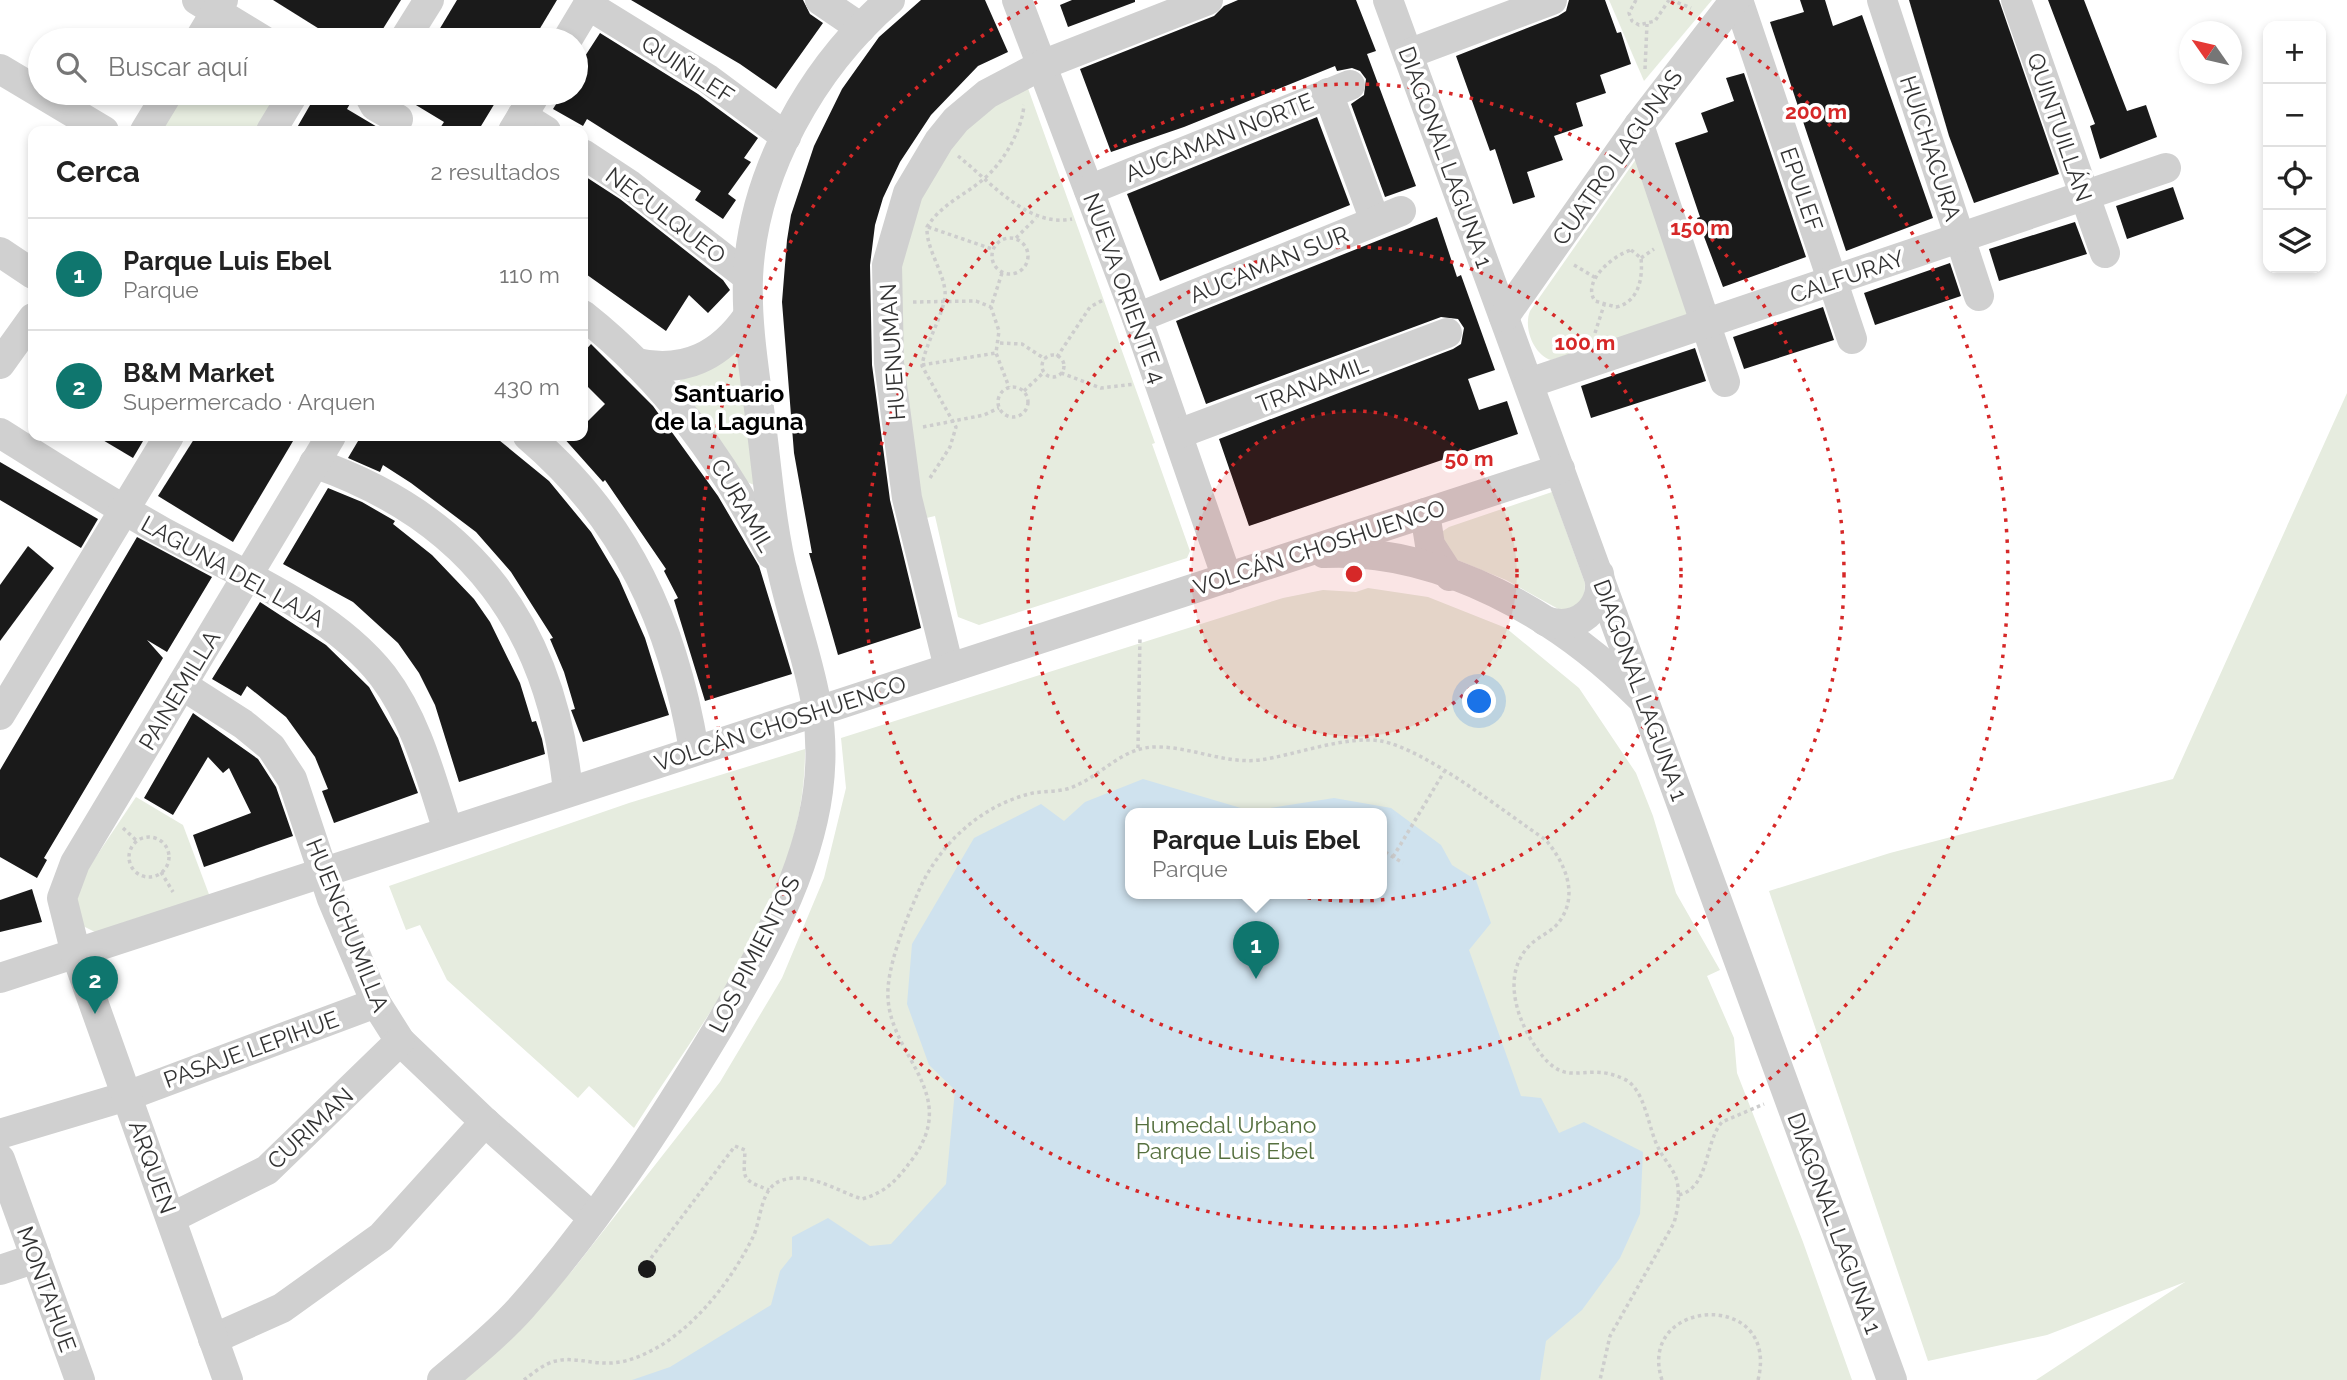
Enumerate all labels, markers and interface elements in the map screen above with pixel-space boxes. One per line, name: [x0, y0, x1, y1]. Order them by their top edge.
north arrow: [2179, 21, 2242, 84]
map controls: [2263, 21, 2326, 273]
button: +: [2263, 21, 2326, 84]
search box: [28, 28, 588, 105]
street label: QUIÑILEF: [637, 29, 739, 109]
street label: DIAGONAL LAGUNA 1: [1393, 43, 1499, 271]
icon: search: [52, 48, 90, 86]
street label: QUINTUILLÁN: [2022, 49, 2098, 205]
text: Buscar aquí: [108, 52, 248, 82]
street label: CUATRO LAGUNAS: [1546, 64, 1688, 250]
street label: HUICHACURA: [1895, 72, 1967, 225]
button: −: [2263, 84, 2326, 147]
street label: AUCAMAN NORTE: [1121, 87, 1317, 187]
text: 200 m: [1785, 99, 1847, 124]
street label: EPULEF: [1775, 144, 1829, 234]
button: locate: [2263, 147, 2326, 210]
text: Cerca: [56, 154, 140, 189]
text: 2 resultados: [431, 158, 560, 185]
street label: NECULQUEO: [601, 161, 731, 269]
street label: NUEVA ORIENTE 4: [1078, 189, 1172, 387]
button: layers: [2263, 210, 2326, 273]
text: 150 m: [1670, 215, 1730, 240]
street label: AUCAMAN SUR: [1186, 220, 1352, 308]
street label: CALFURAY: [1786, 244, 1908, 308]
text: Parque Luis Ebel: [123, 246, 331, 276]
text: 1: [73, 261, 85, 288]
text: 110 m: [499, 261, 560, 288]
text: Parque: [123, 276, 199, 303]
street label: HUENUMAN: [874, 283, 910, 421]
text: 100 m: [1555, 330, 1615, 355]
street label: TRANAMIL: [1252, 350, 1372, 418]
text: B&M Market: [123, 358, 274, 388]
text: 2: [73, 373, 85, 400]
text: 430 m: [494, 373, 560, 400]
district label: Santuario de la Laguna: [655, 379, 804, 436]
text: Supermercado · Arquen: [123, 388, 375, 415]
text: 50 m: [1444, 446, 1494, 471]
street label: CURAMIL: [706, 454, 781, 557]
street label: VOLCÁN CHOSHUENCO: [1190, 494, 1448, 600]
street label: LAGUNA DEL LAJA: [137, 510, 330, 633]
centre of rings: [1342, 562, 1366, 586]
street label: DIAGONAL LAGUNA 1: [1588, 576, 1694, 804]
street label: PAINEMILLA: [133, 625, 225, 755]
street label: VOLCÁN CHOSHUENCO: [651, 670, 909, 776]
your location: [1462, 684, 1496, 718]
popup: [1125, 808, 1387, 899]
text: Parque Luis Ebel: [1152, 825, 1360, 855]
street label: HUENCHUMILLA: [301, 834, 395, 1016]
text: Parque: [1152, 855, 1228, 882]
street label: LOS PIMIENTOS: [703, 871, 805, 1037]
pin: 1: [1233, 921, 1279, 979]
pin: 2: [72, 956, 118, 1014]
street label: PASAJE LEPIHUE: [160, 1005, 342, 1093]
street label: CURIMAN: [262, 1082, 358, 1174]
street label: DIAGONAL LAGUNA 1: [1782, 1109, 1888, 1337]
park label: Humedal Urbano Parque Luis Ebel: [1134, 1111, 1316, 1164]
street label: ARQUEN: [124, 1117, 182, 1217]
street label: MONTAHUE: [12, 1223, 82, 1355]

